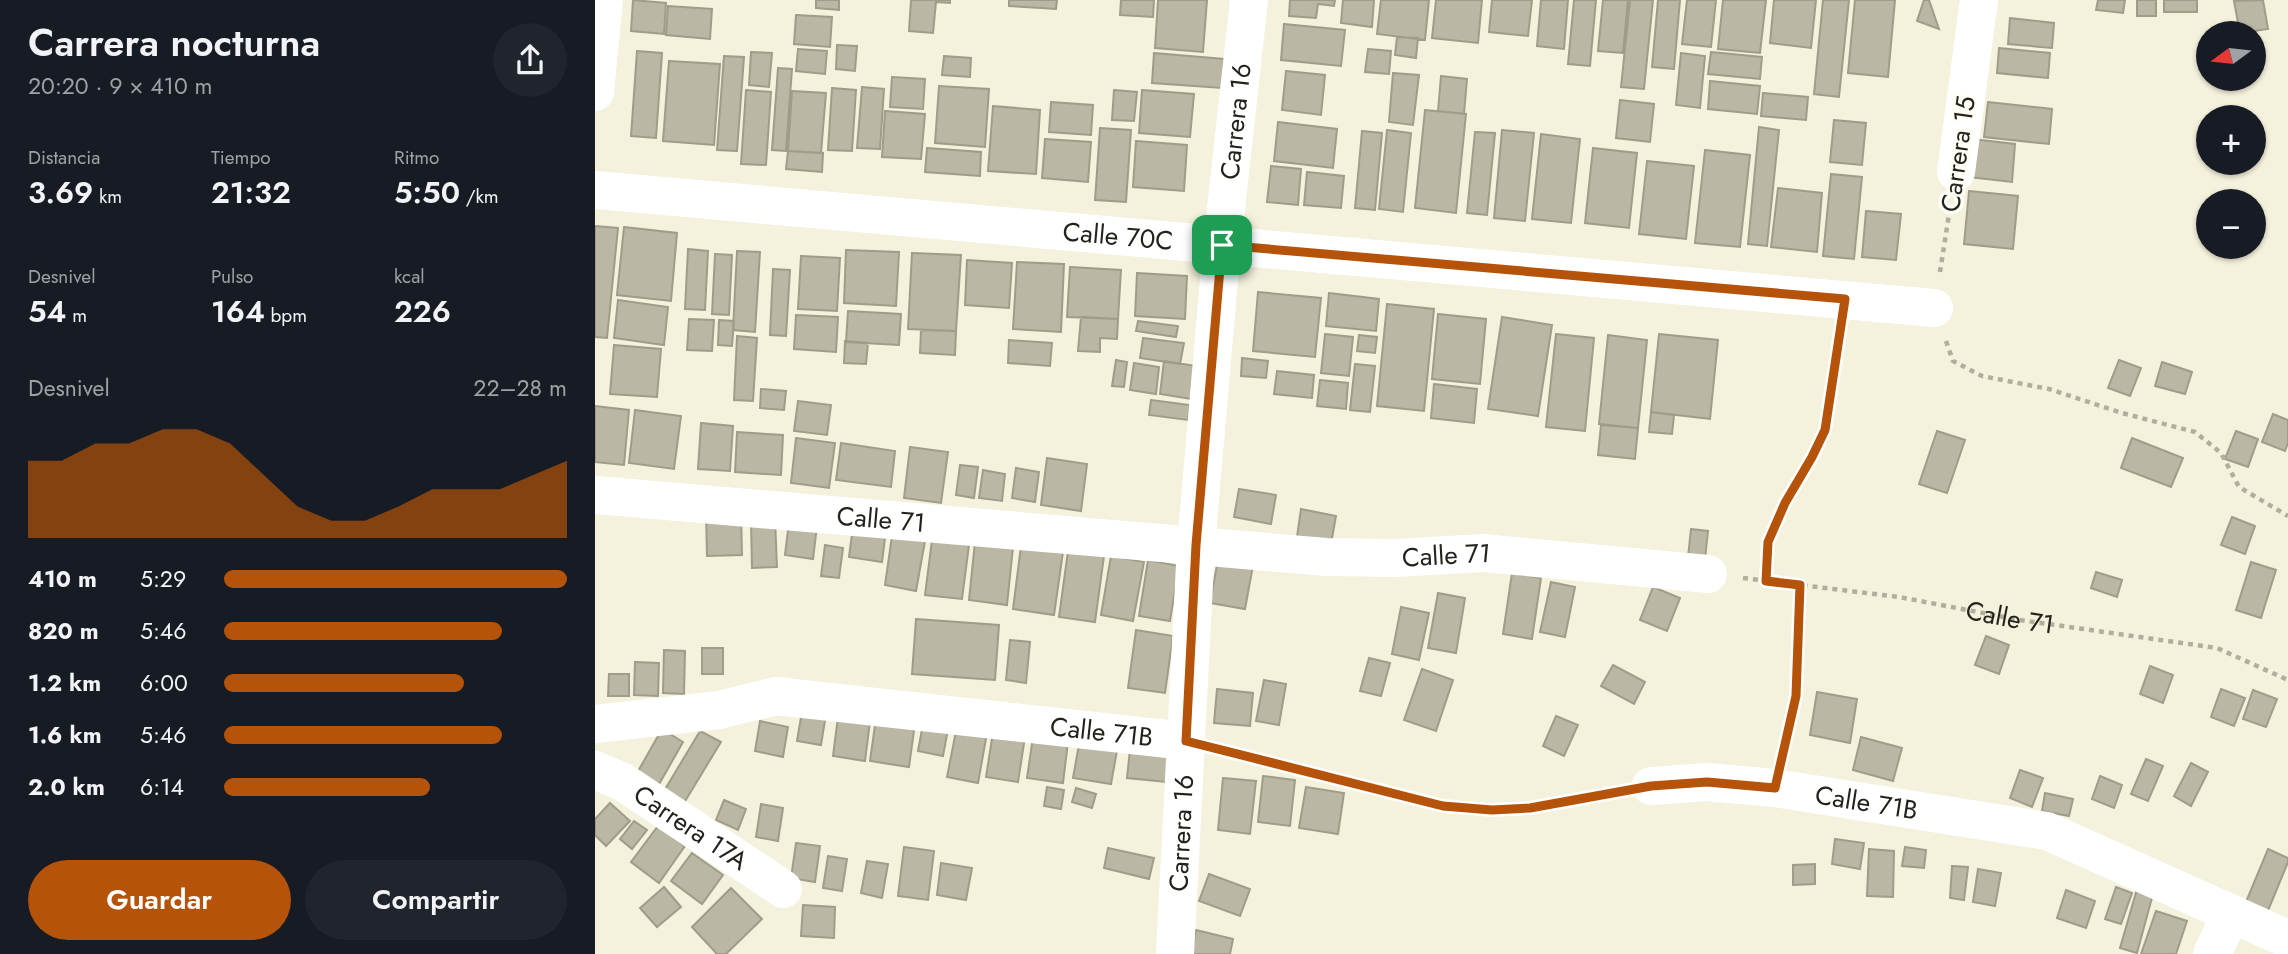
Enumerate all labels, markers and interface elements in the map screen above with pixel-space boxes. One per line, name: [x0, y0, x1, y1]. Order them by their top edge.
text: Carrera nocturna: [28, 15, 320, 70]
north arrow: [2196, 21, 2266, 91]
map controls: [2196, 21, 2266, 259]
button: share: [493, 23, 567, 97]
street label: Carrera 16: [1210, 61, 1261, 182]
text: 20:20 · 9 × 410 m: [28, 69, 213, 103]
street label: Carrera 15: [1931, 94, 1985, 214]
button: +: [2196, 105, 2266, 175]
text: Distancia: [28, 144, 100, 171]
text: Tiempo: [211, 144, 271, 171]
text: Ritmo: [394, 144, 439, 171]
text: 3.69: [28, 171, 93, 214]
text: 21:32: [211, 171, 291, 214]
text: 5:50: [394, 171, 460, 214]
text: km: [93, 183, 122, 210]
text: /km: [460, 183, 499, 210]
button: −: [2196, 189, 2266, 259]
street label: Calle 70C: [1061, 212, 1175, 260]
pin: [1192, 215, 1252, 275]
icon: arrive: [1203, 226, 1241, 264]
text: Desnivel: [28, 263, 96, 290]
text: Pulso: [211, 263, 253, 290]
text: kcal: [394, 263, 425, 290]
text: 54: [28, 290, 66, 333]
text: 164: [211, 290, 265, 333]
text: 226: [394, 290, 451, 333]
text: m: [66, 302, 87, 329]
text: bpm: [265, 302, 307, 329]
text: Desnivel: [28, 371, 110, 405]
text: 22–28 m: [473, 371, 567, 405]
street label: Calle 71: [835, 497, 927, 542]
street label: Calle 71: [1401, 534, 1492, 577]
text: 410 m: [28, 562, 97, 596]
text: 5:29: [140, 562, 186, 596]
street label: Calle 71: [1963, 591, 2056, 644]
text: 820 m: [28, 614, 99, 648]
text: 5:46: [140, 614, 187, 648]
text: 1.2 km: [28, 666, 101, 700]
text: 6:00: [140, 666, 188, 700]
street label: Calle 71B: [1048, 707, 1155, 756]
text: 1.6 km: [28, 718, 102, 752]
text: 5:46: [140, 718, 187, 752]
text: 2.0 km: [28, 770, 105, 804]
text: 6:14: [140, 770, 184, 804]
street label: Carrera 16: [1159, 774, 1203, 893]
street label: Carrera 17A: [626, 775, 756, 880]
street label: Calle 71B: [1812, 776, 1920, 829]
button: Guardar: [28, 860, 291, 940]
button: Compartir: [305, 860, 567, 940]

